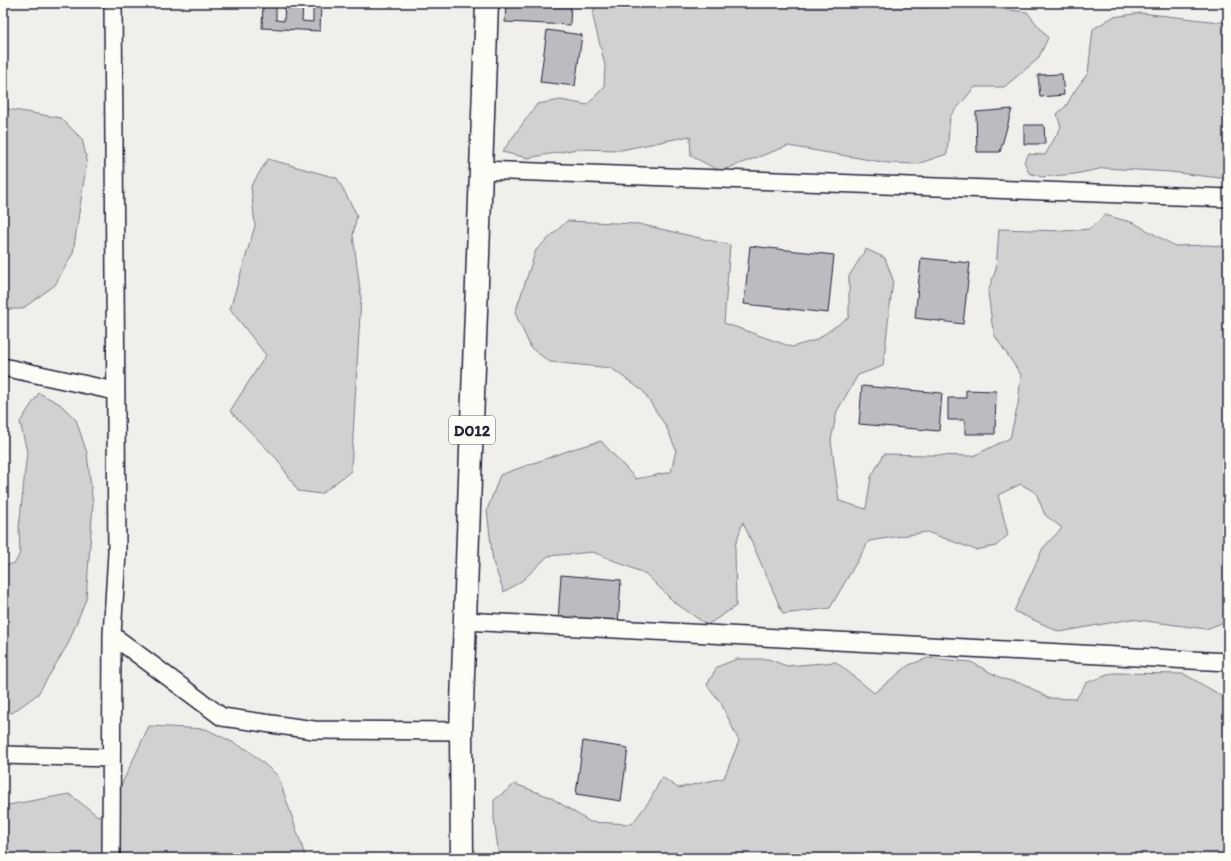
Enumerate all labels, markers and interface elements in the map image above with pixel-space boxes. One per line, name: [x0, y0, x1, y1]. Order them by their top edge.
road number: D012: [449, 416, 495, 444]

